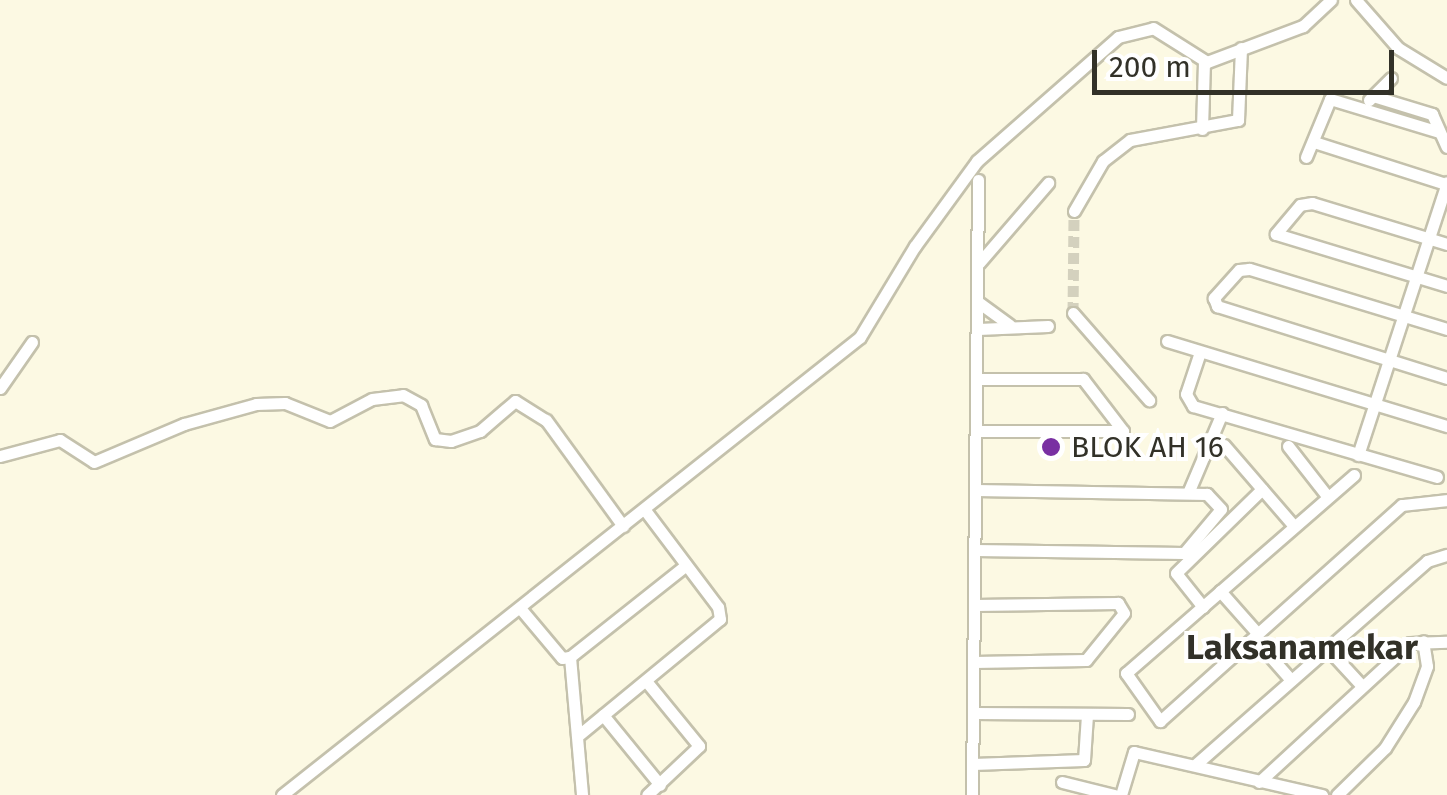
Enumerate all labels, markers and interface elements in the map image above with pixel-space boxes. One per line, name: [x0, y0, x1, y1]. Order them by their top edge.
scale bar: [1097, 30, 1400, 92]
text: 200 m: [1109, 49, 1191, 85]
place label: BLOK AH 16: [1071, 429, 1224, 465]
marker: BLOK AH 16: [1040, 436, 1062, 458]
district label: Laksanamekar: [1186, 626, 1418, 668]

